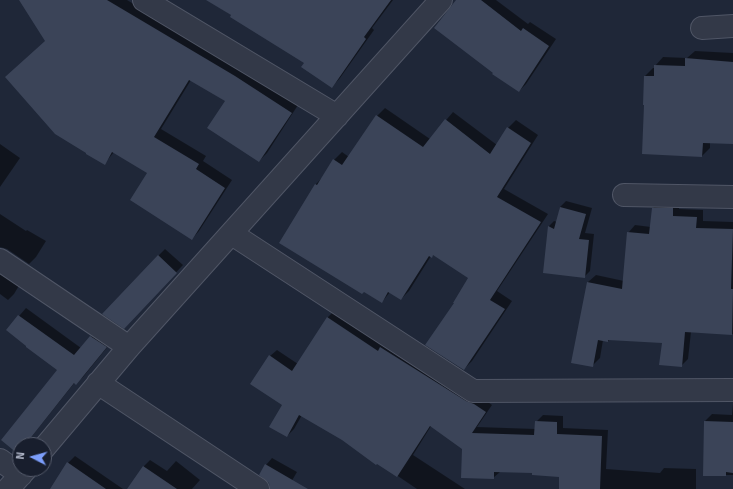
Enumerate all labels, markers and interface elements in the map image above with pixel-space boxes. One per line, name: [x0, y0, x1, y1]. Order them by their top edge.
north arrow: [12, 437, 52, 477]
text: N: [14, 451, 27, 460]

